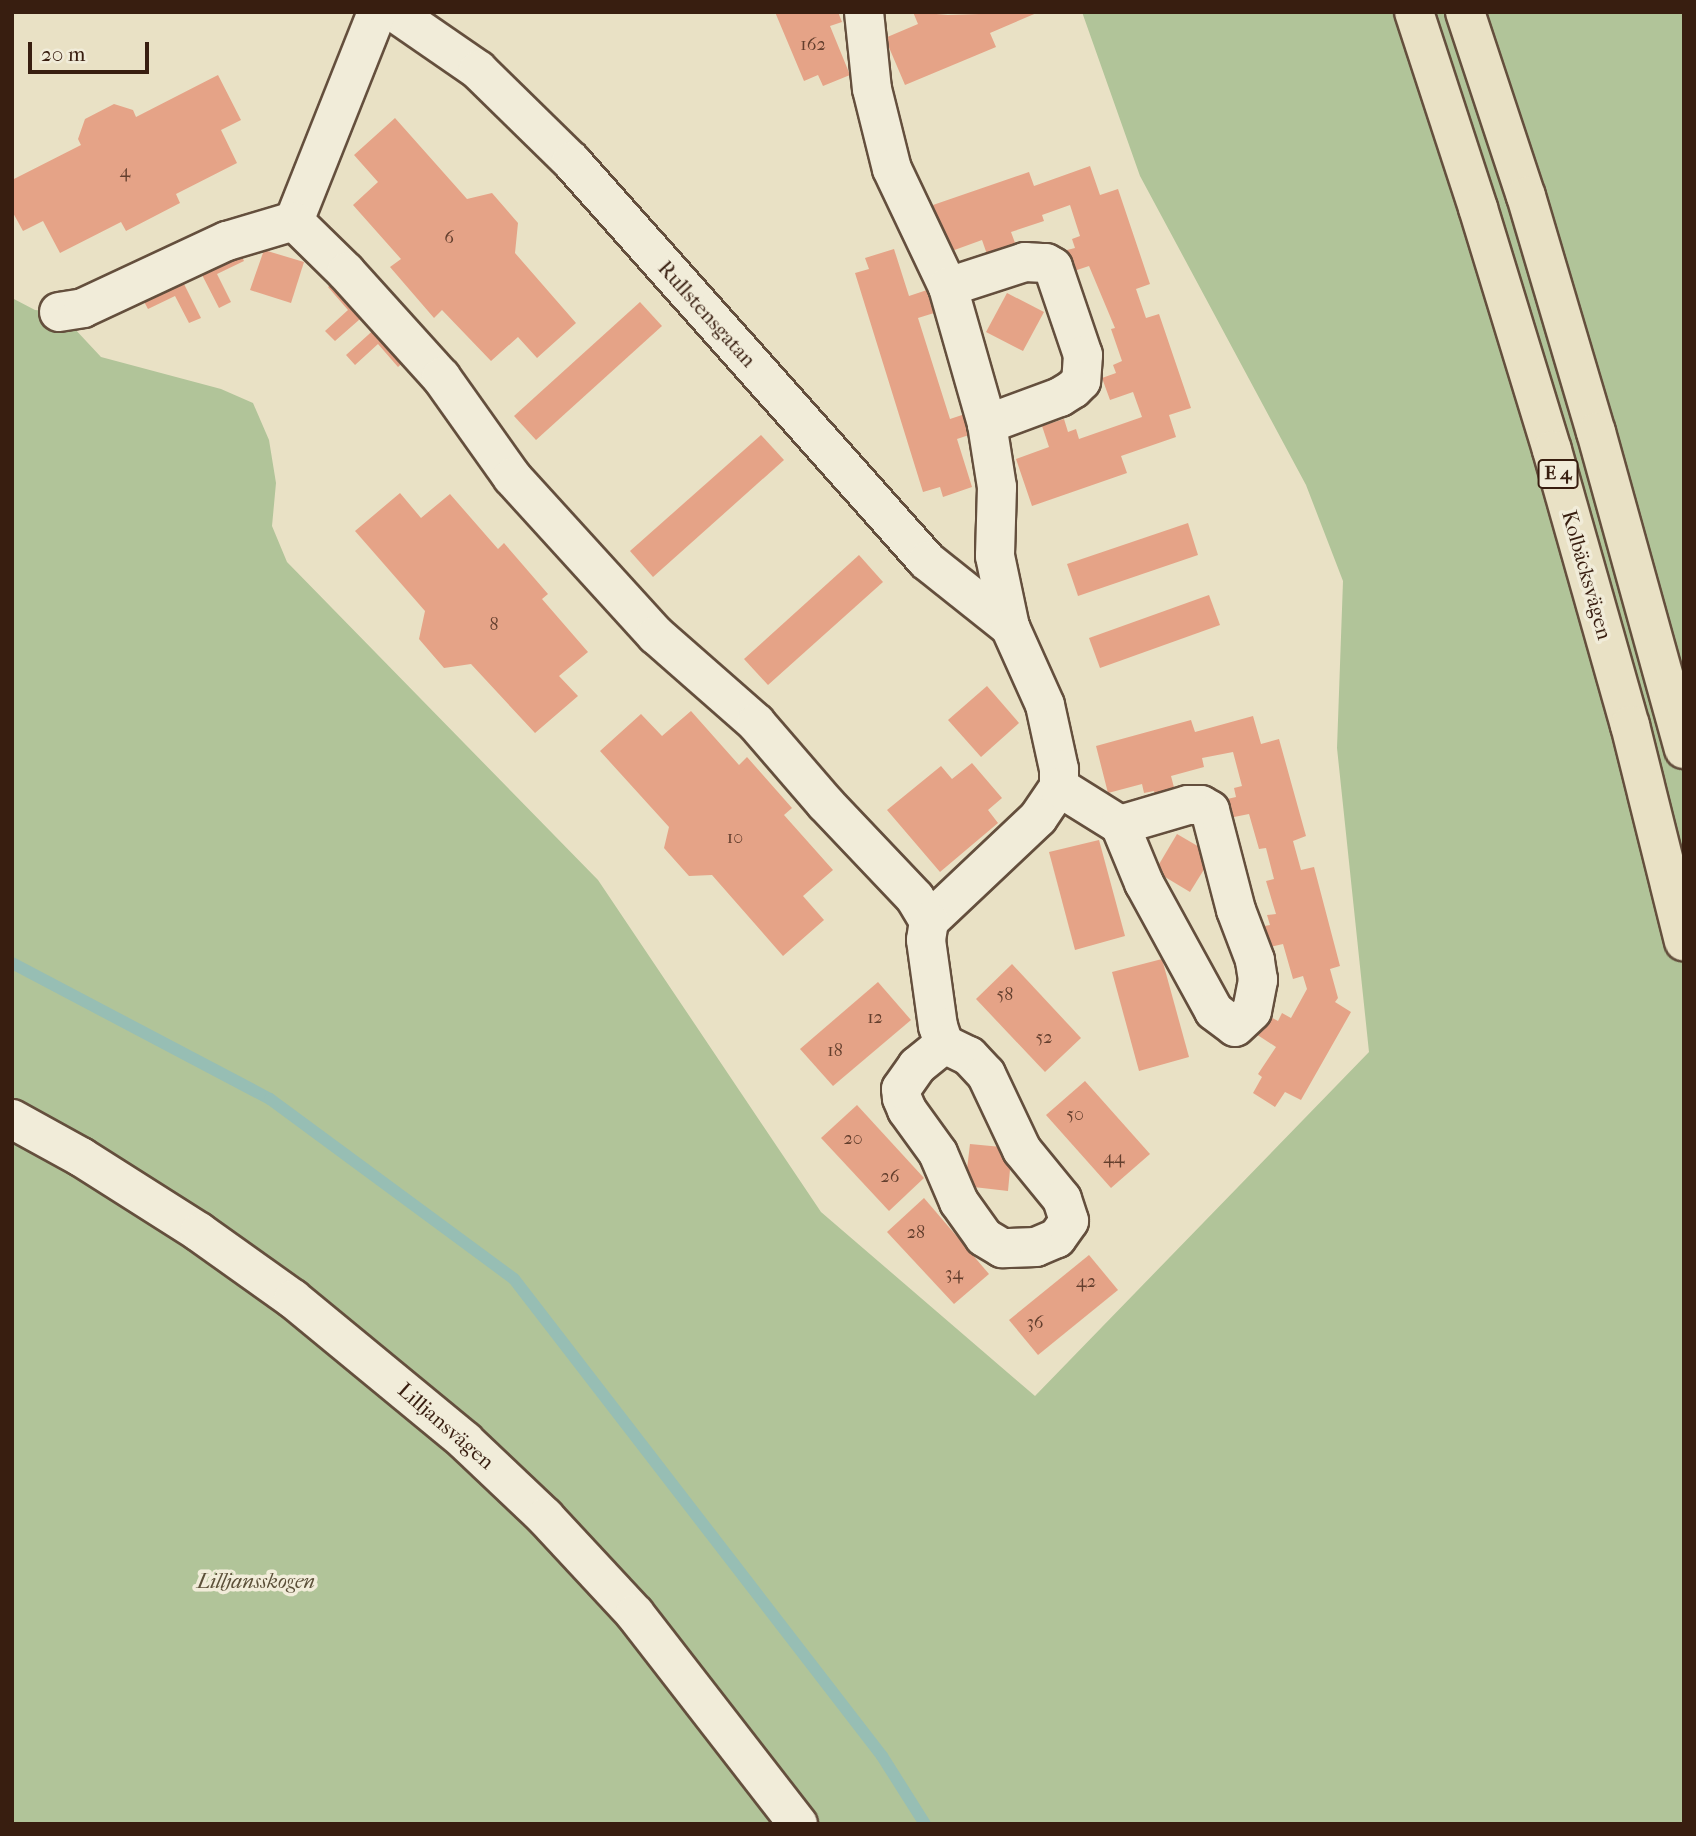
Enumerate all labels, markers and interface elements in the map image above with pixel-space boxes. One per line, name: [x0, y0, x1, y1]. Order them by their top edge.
scale bar: [32, 28, 152, 72]
house number: 162: [800, 34, 826, 56]
text: 20 m: [41, 42, 85, 66]
house number: 4: [120, 161, 130, 183]
house number: 6: [444, 227, 454, 249]
street label: Rullstensgatan: [653, 256, 761, 372]
road number: E 4: [1537, 458, 1579, 489]
street label: Kolbäcksvägen: [1557, 507, 1617, 643]
house number: 8: [489, 614, 499, 636]
house number: 10: [727, 827, 743, 849]
house number: 58: [997, 984, 1013, 1006]
house number: 12: [867, 1007, 883, 1029]
house number: 52: [1035, 1027, 1053, 1049]
house number: 18: [827, 1040, 843, 1062]
house number: 50: [1066, 1104, 1084, 1126]
house number: 20: [843, 1128, 863, 1150]
house number: 44: [1103, 1147, 1125, 1169]
house number: 26: [880, 1166, 900, 1188]
house number: 28: [907, 1222, 925, 1244]
house number: 34: [945, 1263, 963, 1285]
house number: 42: [1076, 1271, 1096, 1293]
house number: 36: [1026, 1312, 1044, 1334]
street label: Lilljansvägen: [393, 1377, 499, 1475]
park label: Lilljansskogen: [197, 1568, 315, 1594]

